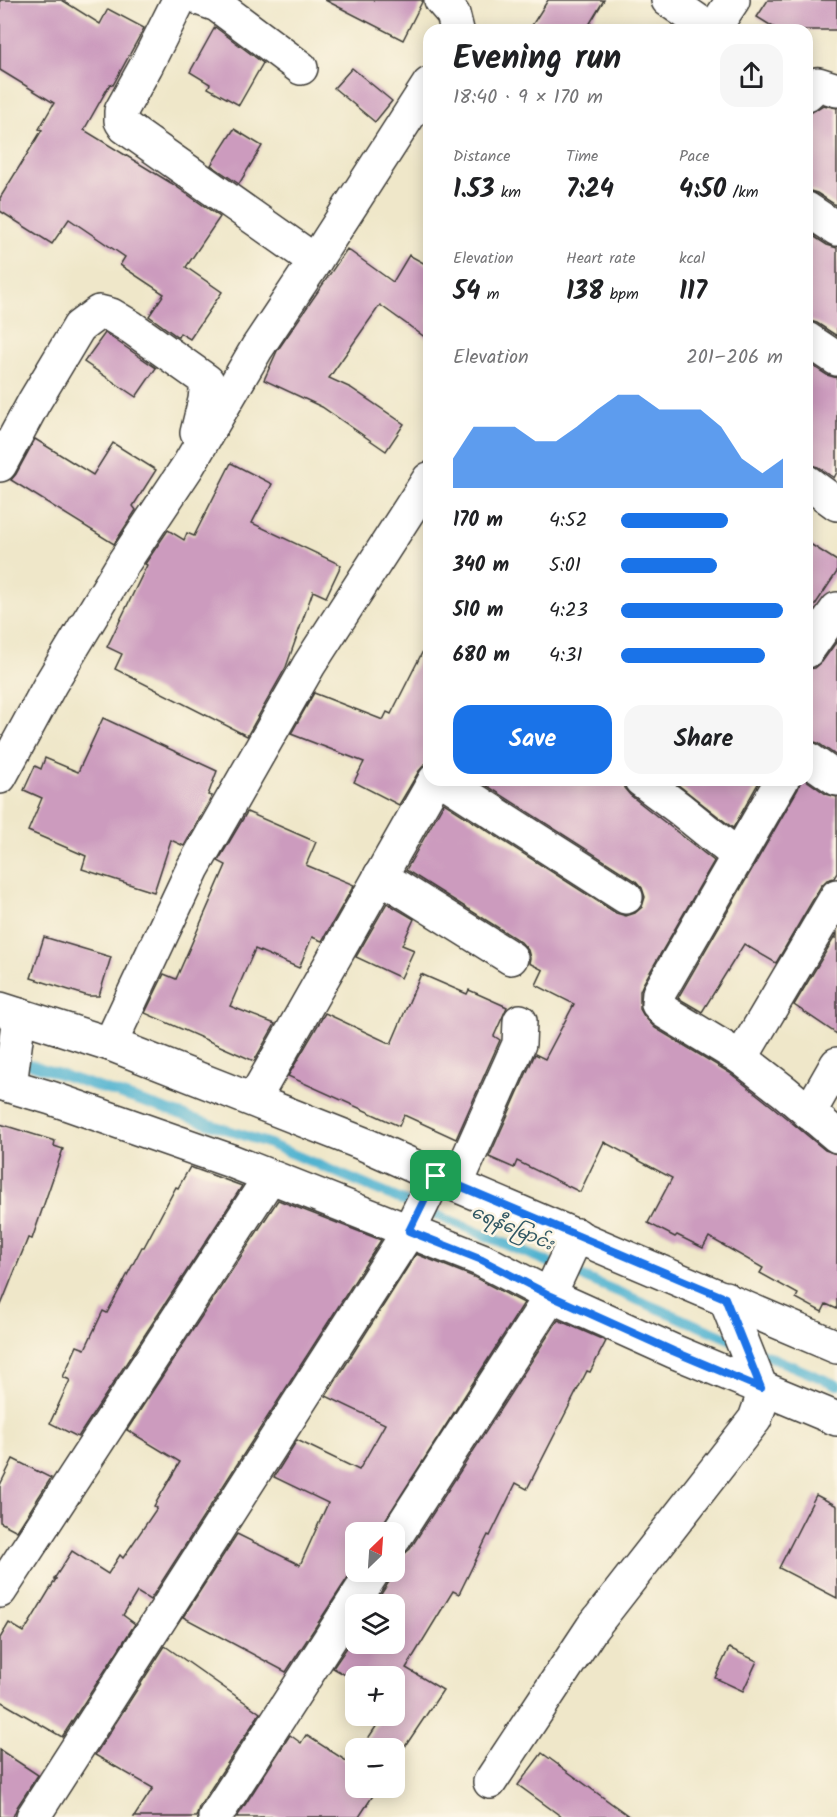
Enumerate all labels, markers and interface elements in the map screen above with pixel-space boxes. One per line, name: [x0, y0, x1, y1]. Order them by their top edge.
text: Evening run: [453, 33, 621, 86]
button: share: [720, 44, 783, 107]
text: 18:40 · 9 × 170 m: [453, 82, 603, 114]
text: Distance: [453, 144, 511, 169]
text: Time: [566, 144, 598, 169]
text: Pace: [679, 144, 710, 169]
text: 1.53: [453, 169, 494, 211]
text: 7:24: [566, 169, 614, 211]
text: 4:50: [679, 169, 726, 211]
text: km: [494, 180, 521, 205]
text: /km: [726, 180, 758, 205]
text: Elevation: [453, 246, 514, 271]
text: Heart rate: [566, 246, 636, 271]
text: kcal: [679, 246, 705, 271]
text: 54: [453, 271, 480, 313]
text: 138: [566, 271, 603, 313]
text: 117: [679, 271, 707, 313]
text: m: [480, 282, 499, 307]
text: bpm: [603, 282, 639, 307]
text: Elevation: [453, 342, 529, 374]
text: 201–206 m: [686, 342, 783, 374]
text: 170 m: [453, 505, 503, 537]
text: 4:52: [549, 505, 587, 537]
text: 340 m: [453, 550, 509, 582]
text: 5:01: [549, 550, 581, 582]
text: 510 m: [453, 595, 504, 627]
text: 4:23: [549, 595, 588, 627]
text: 680 m: [453, 640, 510, 672]
text: 4:31: [549, 640, 583, 672]
button: Save: [453, 705, 612, 774]
button: Share: [624, 705, 783, 774]
pin: [410, 1150, 461, 1201]
icon: arrive: [419, 1159, 452, 1192]
water label: ရေနီမြောင်း: [466, 1199, 559, 1260]
north arrow: [345, 1522, 405, 1582]
map controls: [345, 1522, 405, 1798]
button: layers: [345, 1594, 405, 1654]
button: +: [345, 1666, 405, 1726]
button: −: [345, 1738, 405, 1798]

